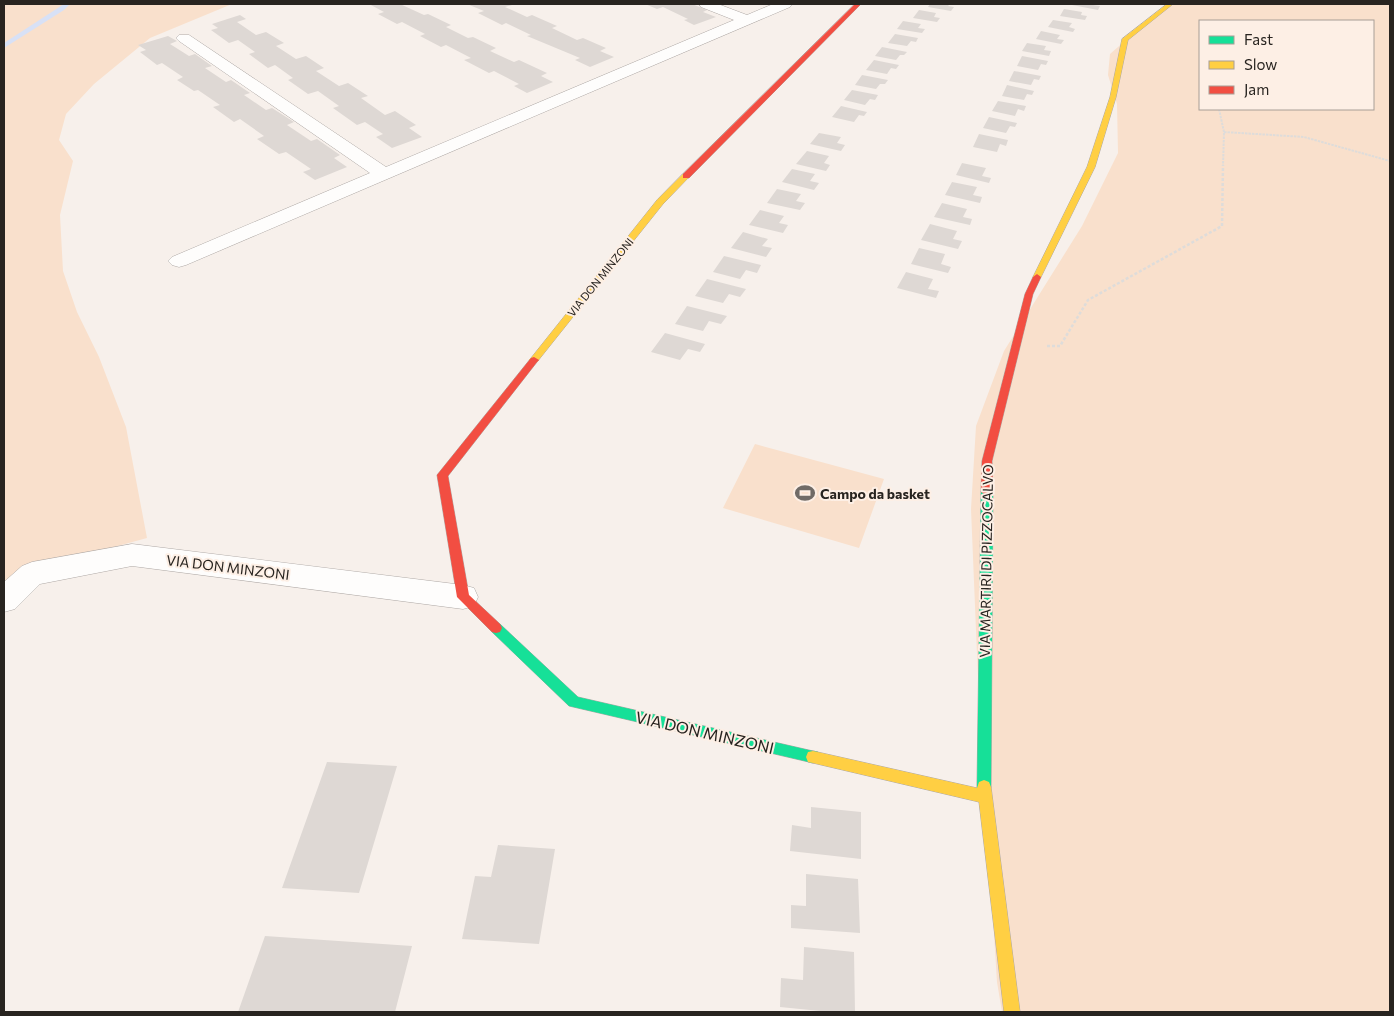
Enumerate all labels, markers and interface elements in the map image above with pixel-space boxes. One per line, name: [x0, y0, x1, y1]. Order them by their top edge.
legend: [1199, 20, 1374, 110]
text: Fast: [1244, 30, 1273, 48]
text: Slow: [1244, 55, 1277, 73]
text: Jam: [1244, 80, 1269, 98]
street label: VIA DON MINZONI: [564, 235, 636, 319]
street label: VIA MARTIRI DI PIZZOCALVO: [976, 464, 996, 658]
sports icon: Campo da basket: [794, 482, 816, 504]
place label: Campo da basket: [820, 485, 930, 502]
street label: VIA DON MINZONI: [166, 551, 290, 583]
street label: VIA DON MINZONI: [634, 707, 776, 757]

